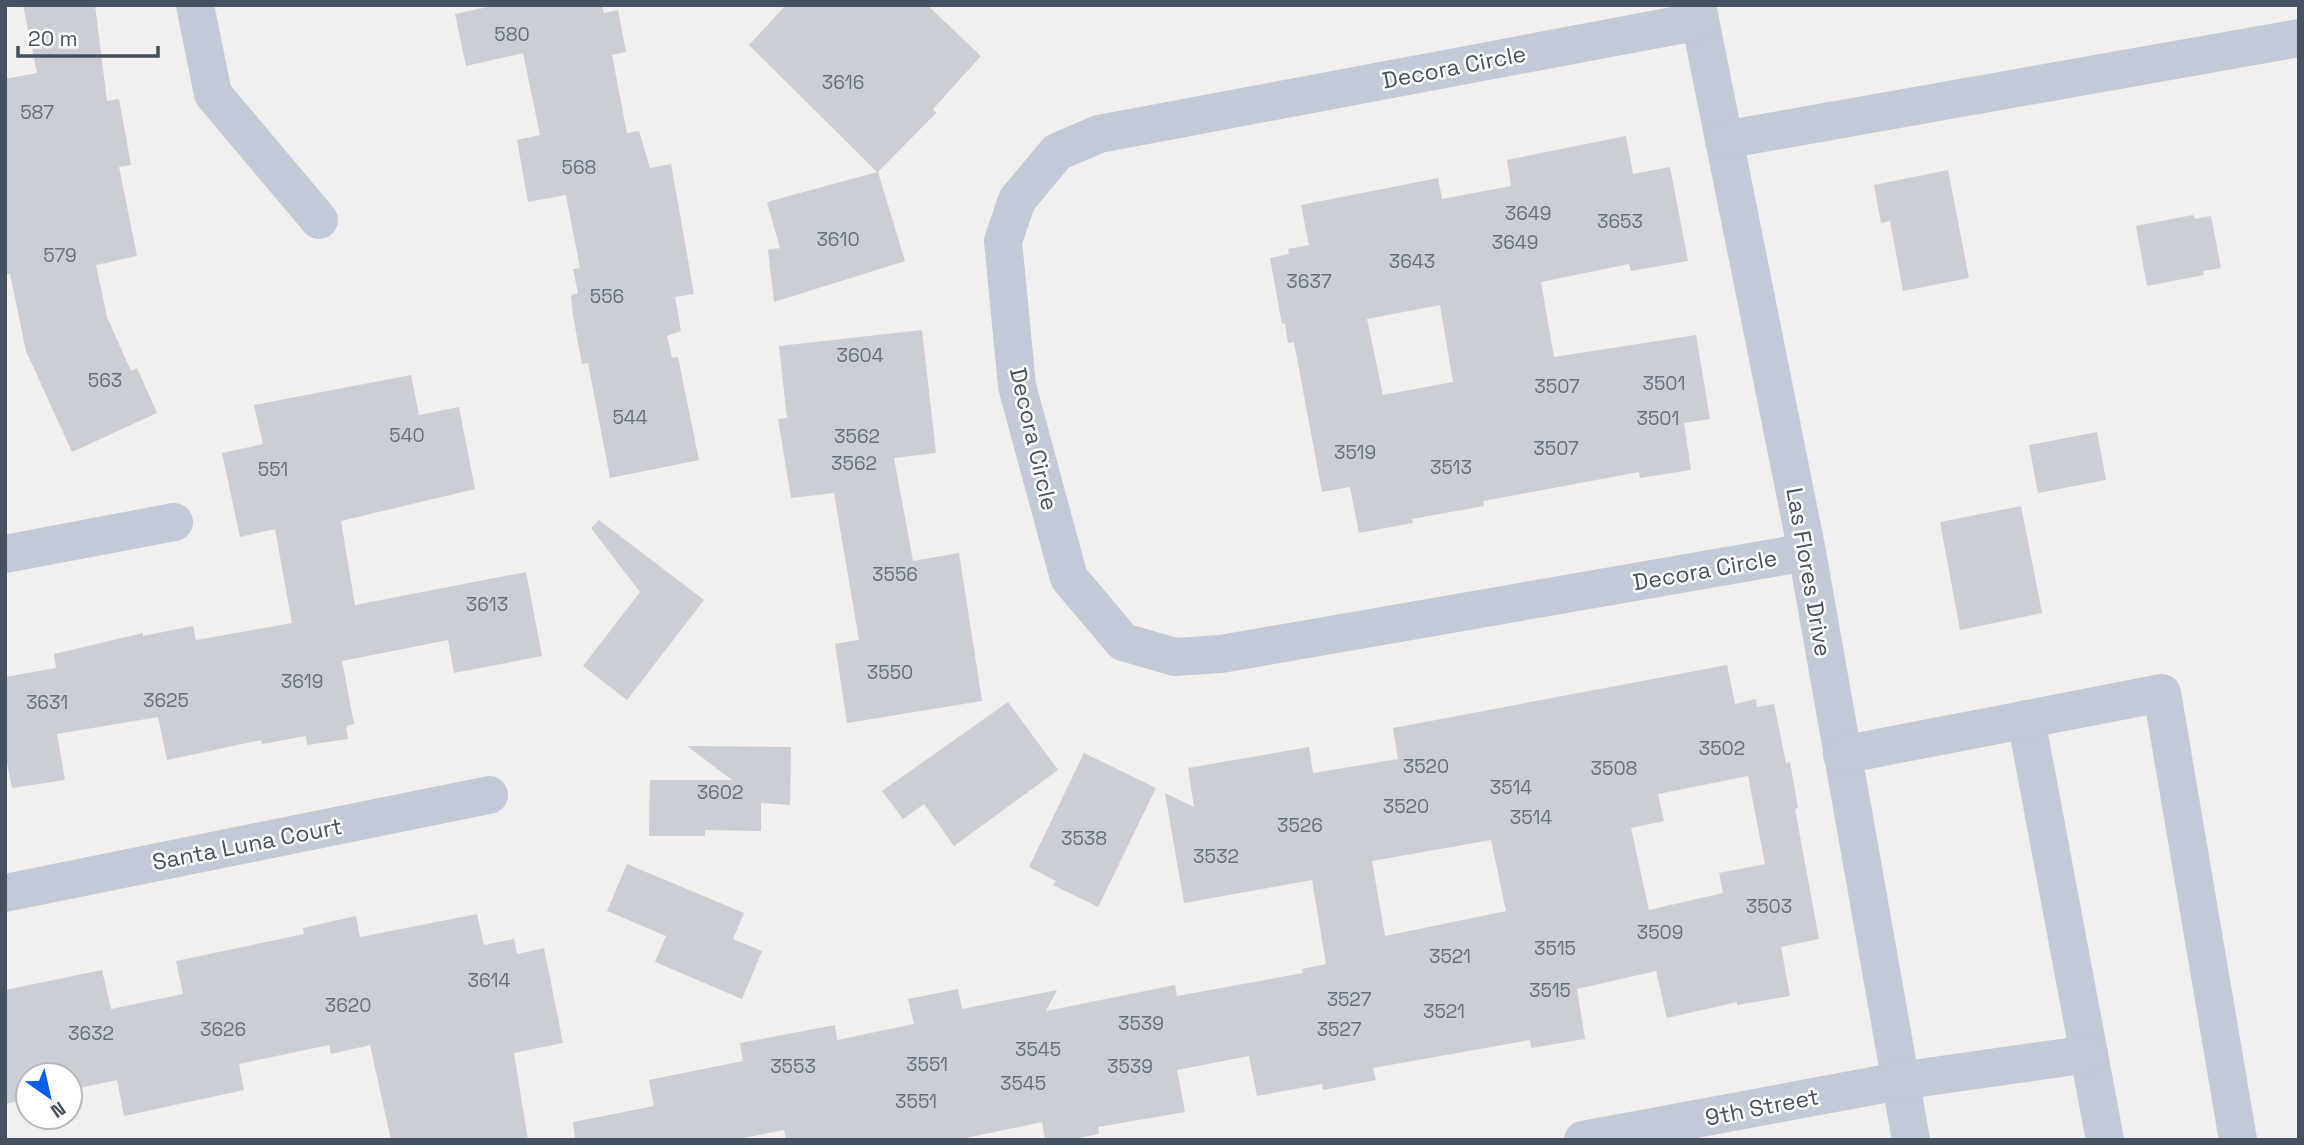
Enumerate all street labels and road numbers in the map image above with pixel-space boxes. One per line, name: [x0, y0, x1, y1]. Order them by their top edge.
street label: Decora Circle: [1380, 38, 1528, 96]
street label: Decora Circle: [1003, 365, 1065, 513]
street label: Las Flores Drive: [1779, 485, 1839, 659]
street label: Decora Circle: [1631, 543, 1779, 597]
street label: Santa Luna Court: [149, 811, 345, 877]
street label: 9th Street: [1703, 1081, 1821, 1133]

